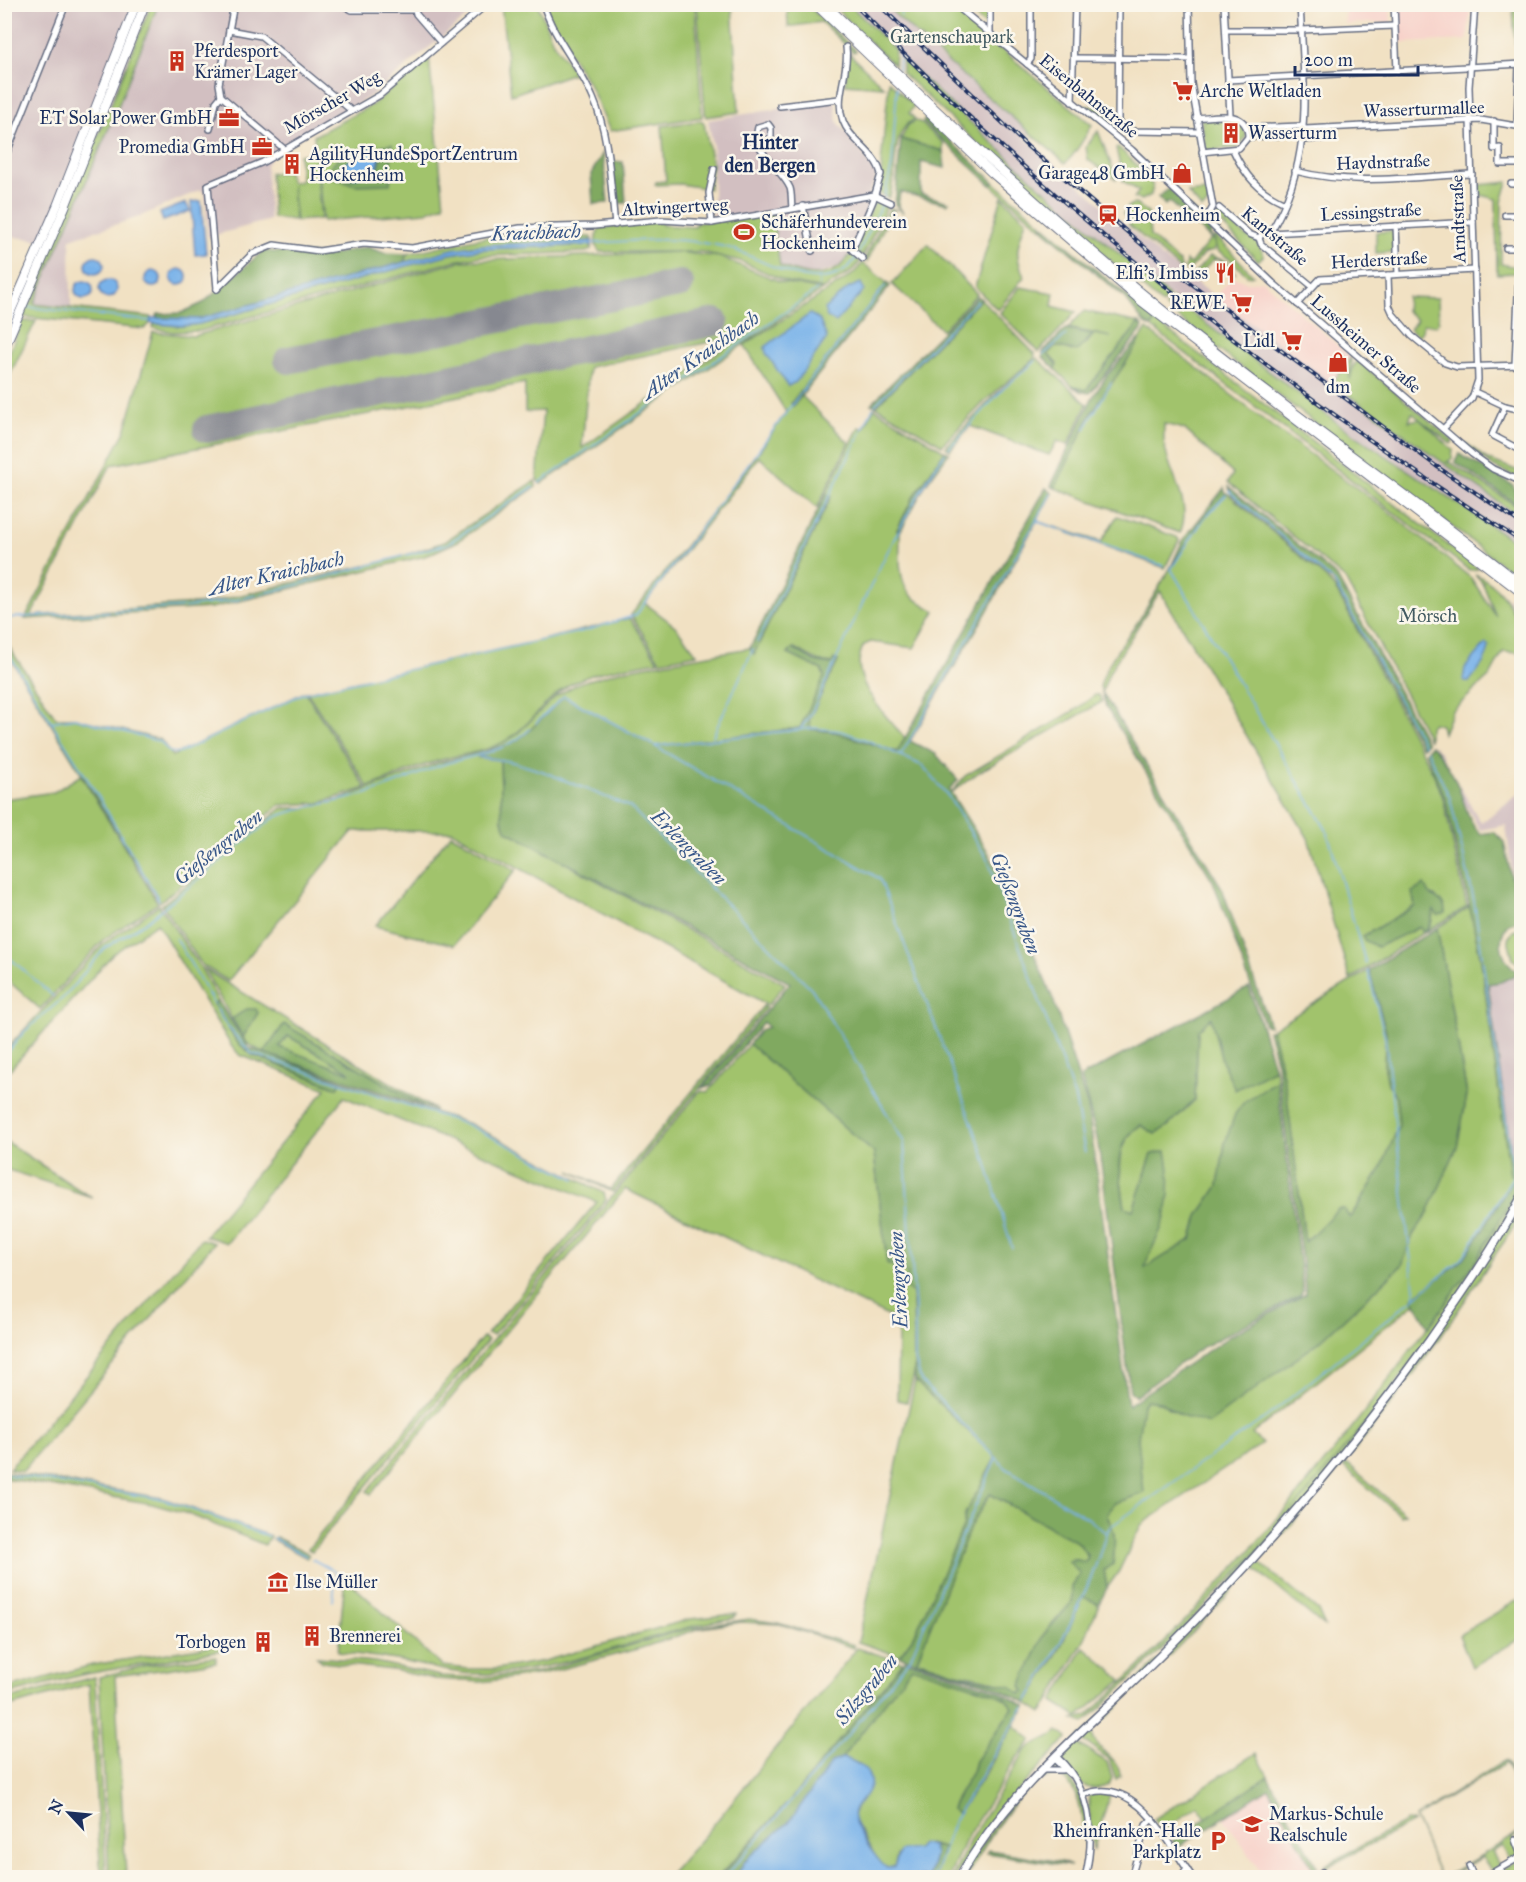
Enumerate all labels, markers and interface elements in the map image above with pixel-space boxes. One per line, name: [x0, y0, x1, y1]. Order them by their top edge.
park label: Gartenschaupark: [890, 26, 1015, 48]
scale bar: [1295, 39, 1418, 77]
place label: Pferdesport Krämer Lager: [194, 40, 298, 84]
building icon: Pferdesport Krämer Lager: [165, 49, 189, 73]
street label: Eisenbahnstraße: [1035, 49, 1143, 143]
text: 200 m: [1304, 49, 1353, 71]
street label: Mörscher Weg: [279, 65, 386, 140]
supermarket icon: Arche Weltladen: [1171, 79, 1195, 103]
place label: Arche Weltladen: [1199, 80, 1322, 102]
street label: Wasserturmallee: [1363, 96, 1485, 122]
office icon: ET Solar Power GmbH: [217, 106, 241, 130]
place label: ET Solar Power GmbH: [39, 107, 212, 129]
building icon: Wasserturm: [1219, 121, 1243, 145]
place label: Wasserturm: [1248, 122, 1337, 144]
district label: Hinter den Bergen: [724, 130, 816, 178]
office icon: Promedia GmbH: [250, 135, 274, 159]
place label: Promedia GmbH: [119, 136, 245, 158]
place label: AgilityHundeSportZentrum Hockenheim: [308, 143, 518, 186]
street label: Haydnstraße: [1336, 149, 1430, 175]
building icon: AgilityHundeSportZentrum Hockenheim: [280, 152, 304, 176]
shop icon: Garage48 GmbH: [1170, 161, 1194, 185]
place label: Garage48 GmbH: [1038, 162, 1165, 185]
street label: Arndtstraße: [1445, 175, 1471, 264]
street label: Altwingertweg: [620, 193, 729, 222]
street label: Lessingstraße: [1320, 198, 1422, 227]
street label: Kantstraße: [1237, 202, 1313, 270]
station icon: Hockenheim: [1096, 203, 1120, 227]
place label: Hockenheim: [1125, 204, 1220, 226]
place label: Schäferhundeverein Hockenheim: [761, 211, 907, 254]
water label: Kraichbach: [490, 218, 581, 246]
sports icon: Schäferhundeverein Hockenheim: [732, 220, 756, 244]
street label: Herderstraße: [1330, 246, 1428, 274]
restaurant icon: Elfi's Imbiss: [1213, 261, 1237, 285]
place label: Elfi's Imbiss: [1116, 262, 1208, 284]
street label: Lussheimer Straße: [1306, 290, 1426, 398]
supermarket icon: REWE: [1230, 291, 1254, 315]
place label: REWE: [1170, 292, 1225, 314]
water label: Alter Kraichbach: [635, 305, 764, 406]
supermarket icon: Lidl: [1280, 329, 1304, 353]
place label: Lidl: [1243, 330, 1275, 352]
shop icon: dm: [1326, 350, 1350, 374]
place label: dm: [1326, 376, 1350, 398]
water label: Alter Kraichbach: [204, 546, 346, 601]
park label: Mörsch: [1399, 605, 1457, 627]
water label: Erlengraben: [645, 803, 732, 890]
water label: Gießengraben: [169, 804, 268, 890]
water label: Gießengraben: [986, 849, 1047, 958]
water label: Erlengraben: [883, 1230, 913, 1330]
museum icon: Ilse Müller: [266, 1570, 290, 1594]
place label: Ilse Müller: [295, 1571, 378, 1593]
building icon: Brennerei: [300, 1624, 324, 1648]
place label: Brennerei: [329, 1625, 401, 1647]
building icon: Torbogen: [251, 1630, 275, 1654]
place label: Torbogen: [176, 1631, 246, 1654]
water label: Silzgraben: [829, 1648, 903, 1730]
north arrow: [39, 1783, 99, 1843]
text: N: [44, 1796, 68, 1817]
place label: Markus-Schule Realschule: [1269, 1803, 1383, 1846]
school or university icon: Markus-Schule Realschule: [1240, 1812, 1264, 1836]
place label: Rheinfranken-Halle Parkplatz: [1053, 1820, 1201, 1863]
parking icon: Rheinfranken-Halle Parkplatz: [1206, 1829, 1230, 1853]

